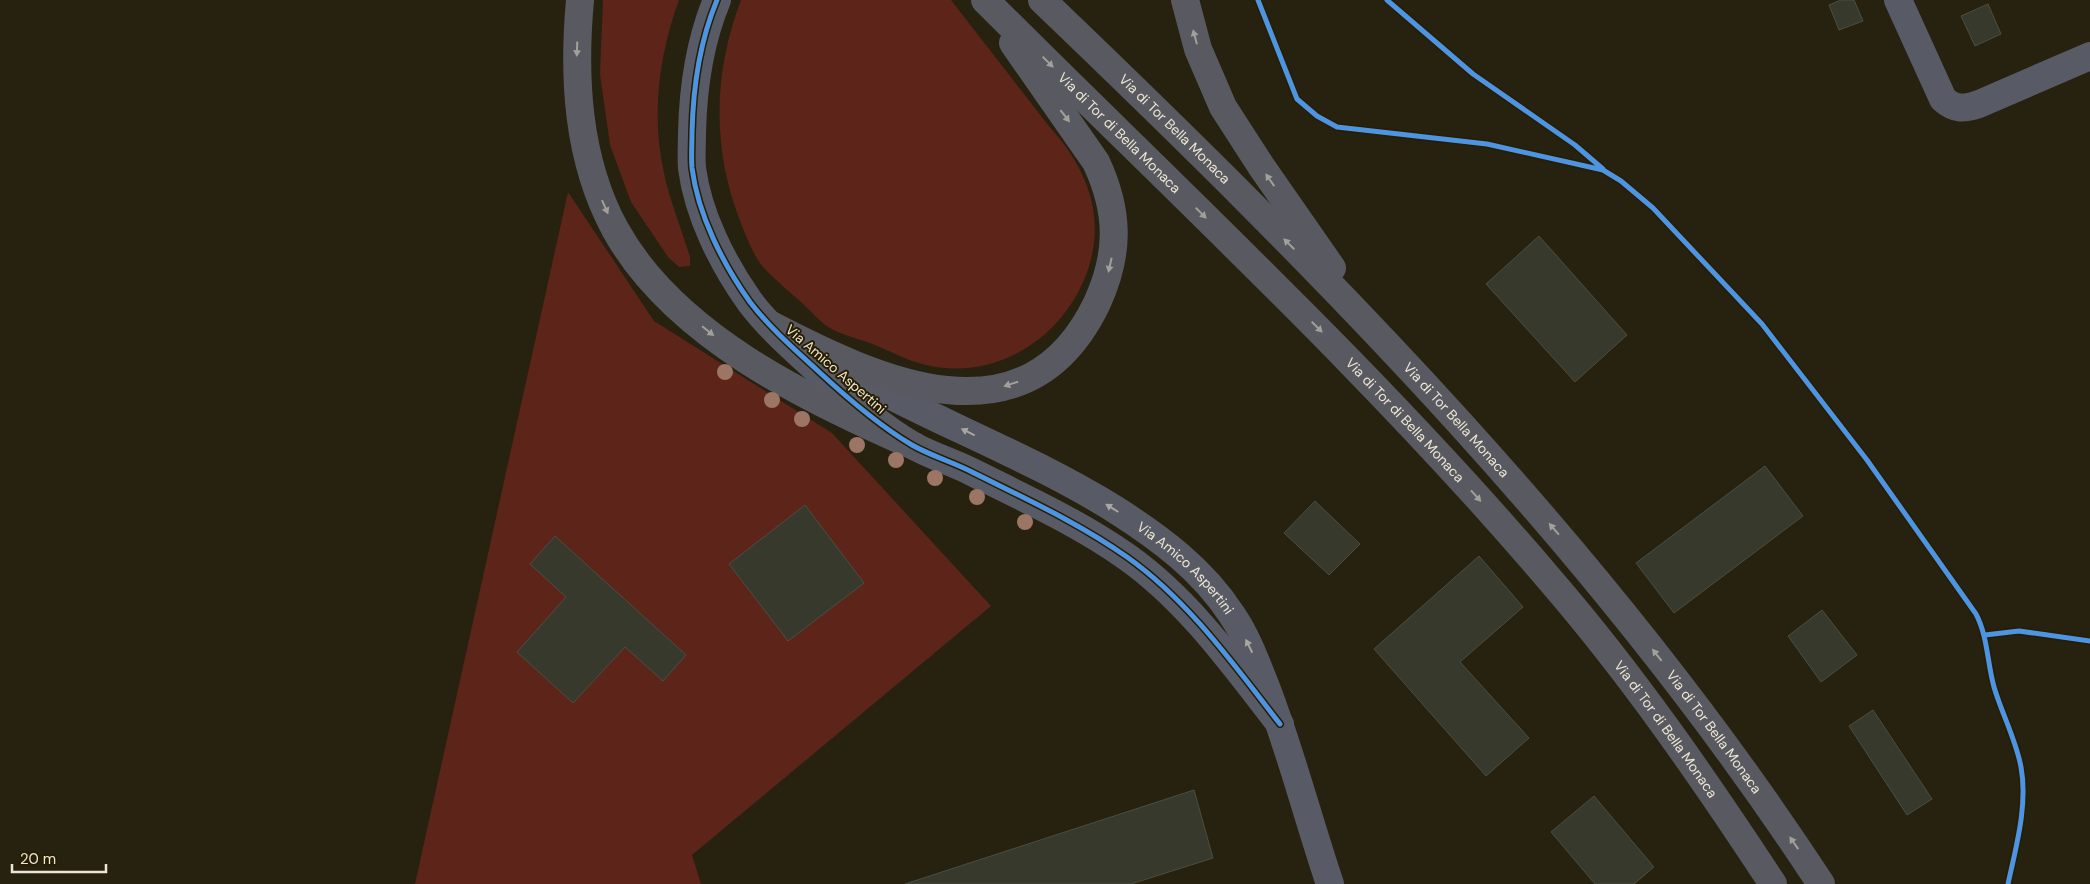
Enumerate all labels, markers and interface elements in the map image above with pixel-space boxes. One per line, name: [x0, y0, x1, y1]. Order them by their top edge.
one-way arrow: [1190, 30, 1198, 45]
one-way arrow: [573, 41, 581, 57]
one-way arrow: [1042, 56, 1054, 68]
street label: Via di Tor di Bella Monaca: [1054, 68, 1185, 197]
street label: Via di Tor Bella Monaca: [1115, 70, 1234, 188]
one-way arrow: [1059, 109, 1070, 122]
one-way arrow: [1265, 173, 1275, 187]
one-way arrow: [602, 200, 610, 214]
one-way arrow: [1195, 207, 1207, 219]
one-way arrow: [1283, 238, 1295, 250]
one-way arrow: [1106, 257, 1114, 272]
street label: Via Amico Aspertini: [782, 320, 890, 418]
one-way arrow: [1310, 321, 1322, 333]
one-way arrow: [701, 326, 715, 336]
street label: Via di Tor di Bella Monaca: [1342, 354, 1468, 486]
street label: Via di Tor Bella Monaca: [1400, 359, 1513, 481]
one-way arrow: [1004, 381, 1019, 389]
one-way arrow: [961, 428, 976, 436]
one-way arrow: [1470, 490, 1482, 502]
one-way arrow: [1106, 503, 1119, 513]
street label: Via Amico Aspertini: [1133, 517, 1238, 618]
one-way arrow: [1549, 523, 1560, 536]
one-way arrow: [1245, 639, 1253, 653]
one-way arrow: [1652, 649, 1663, 662]
street label: Via di Tor di Bella Monaca: [1610, 657, 1722, 801]
street label: Via di Tor Bella Monaca: [1663, 666, 1766, 797]
one-way arrow: [1789, 837, 1799, 850]
scale bar: [12, 842, 106, 874]
text: 20 m: [20, 849, 56, 869]

